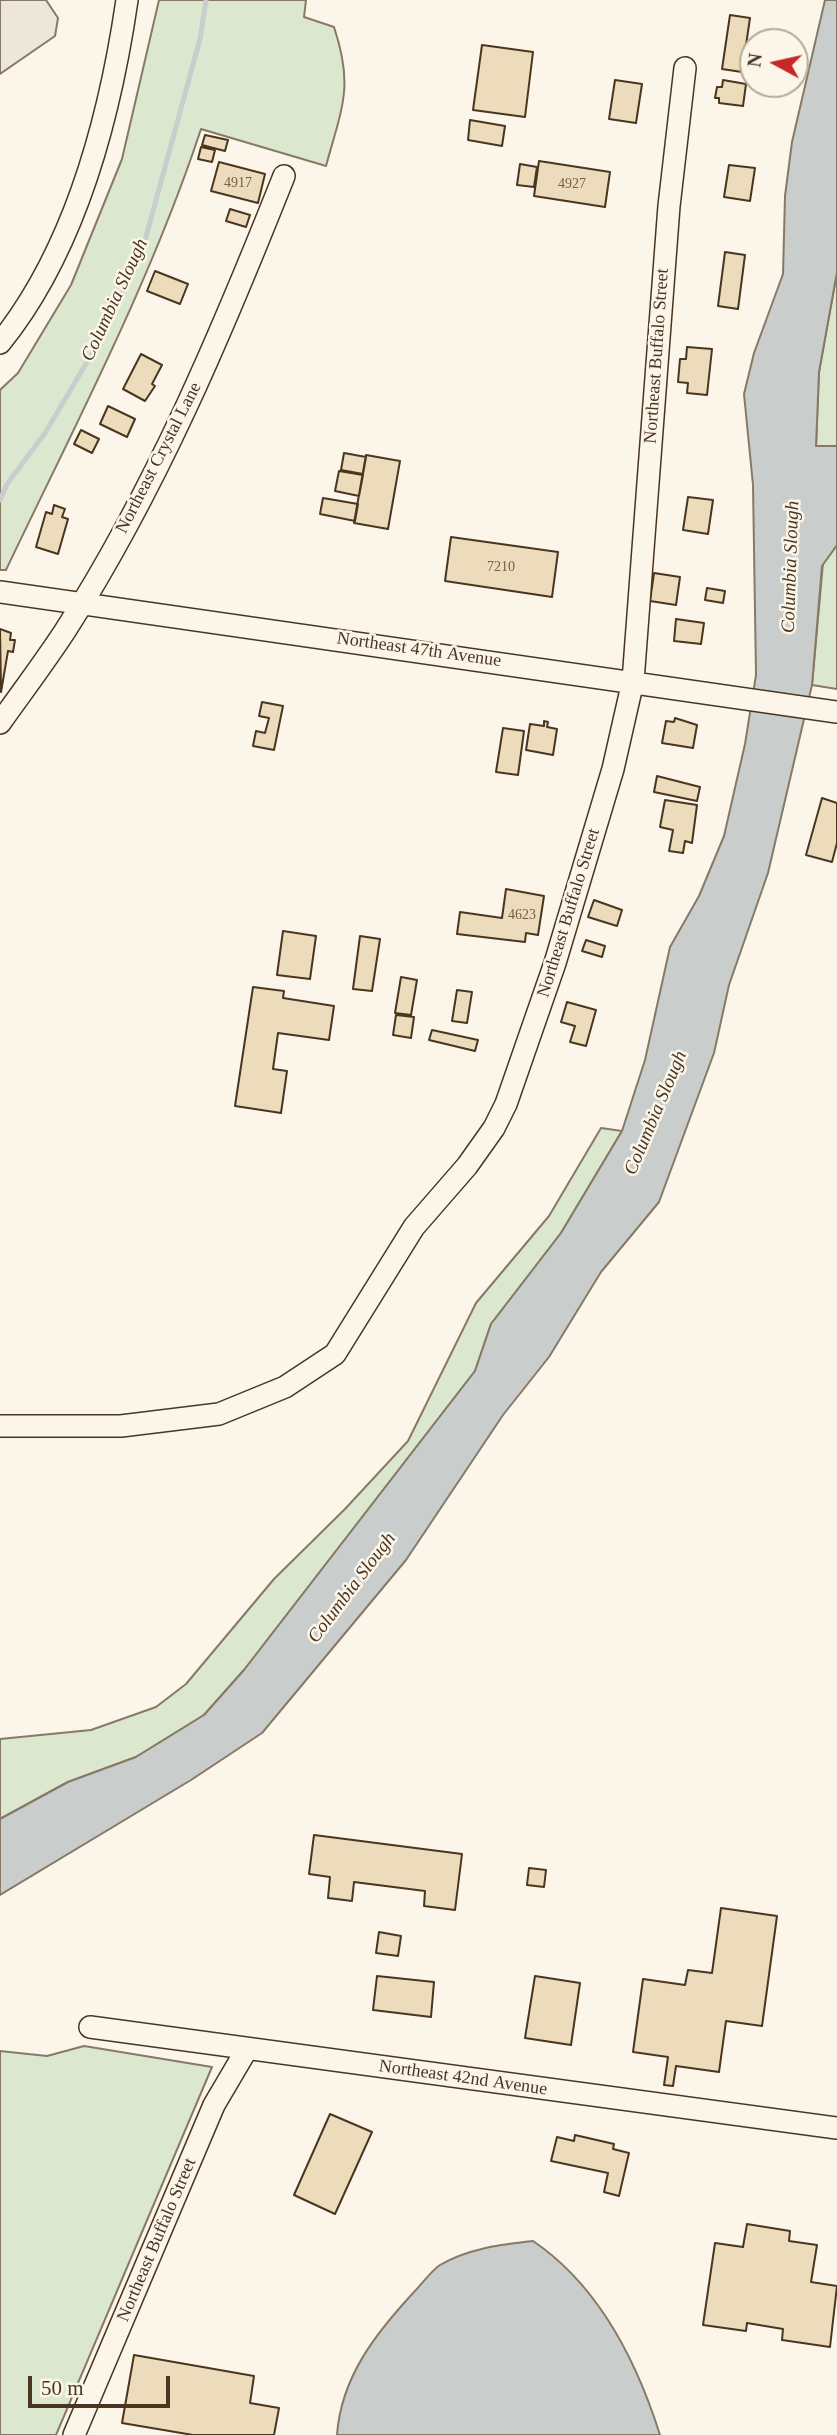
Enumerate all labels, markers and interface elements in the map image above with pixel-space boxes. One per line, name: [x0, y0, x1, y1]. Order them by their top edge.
north arrow: [739, 28, 809, 98]
text: N: [743, 52, 766, 69]
house number: 4917: [224, 175, 252, 191]
house number: 4927: [558, 176, 586, 192]
water label: Columbia Slough: [77, 235, 153, 365]
street label: Northeast Buffalo Street: [640, 268, 674, 444]
street label: Northeast Crystal Lane: [111, 379, 207, 537]
water label: Columbia Slough: [777, 500, 805, 634]
house number: 7210: [487, 559, 515, 575]
street label: Northeast 47th Avenue: [335, 628, 503, 672]
street label: Northeast Buffalo Street: [533, 826, 605, 1000]
house number: 4623: [508, 907, 536, 923]
water label: Columbia Slough: [620, 1048, 692, 1178]
water label: Columbia Slough: [303, 1528, 401, 1648]
street label: Northeast 42nd Avenue: [378, 2056, 548, 2100]
street label: Northeast Buffalo Street: [113, 2155, 201, 2325]
scale bar: [32, 2362, 173, 2406]
text: 50 m: [41, 2376, 84, 2400]

